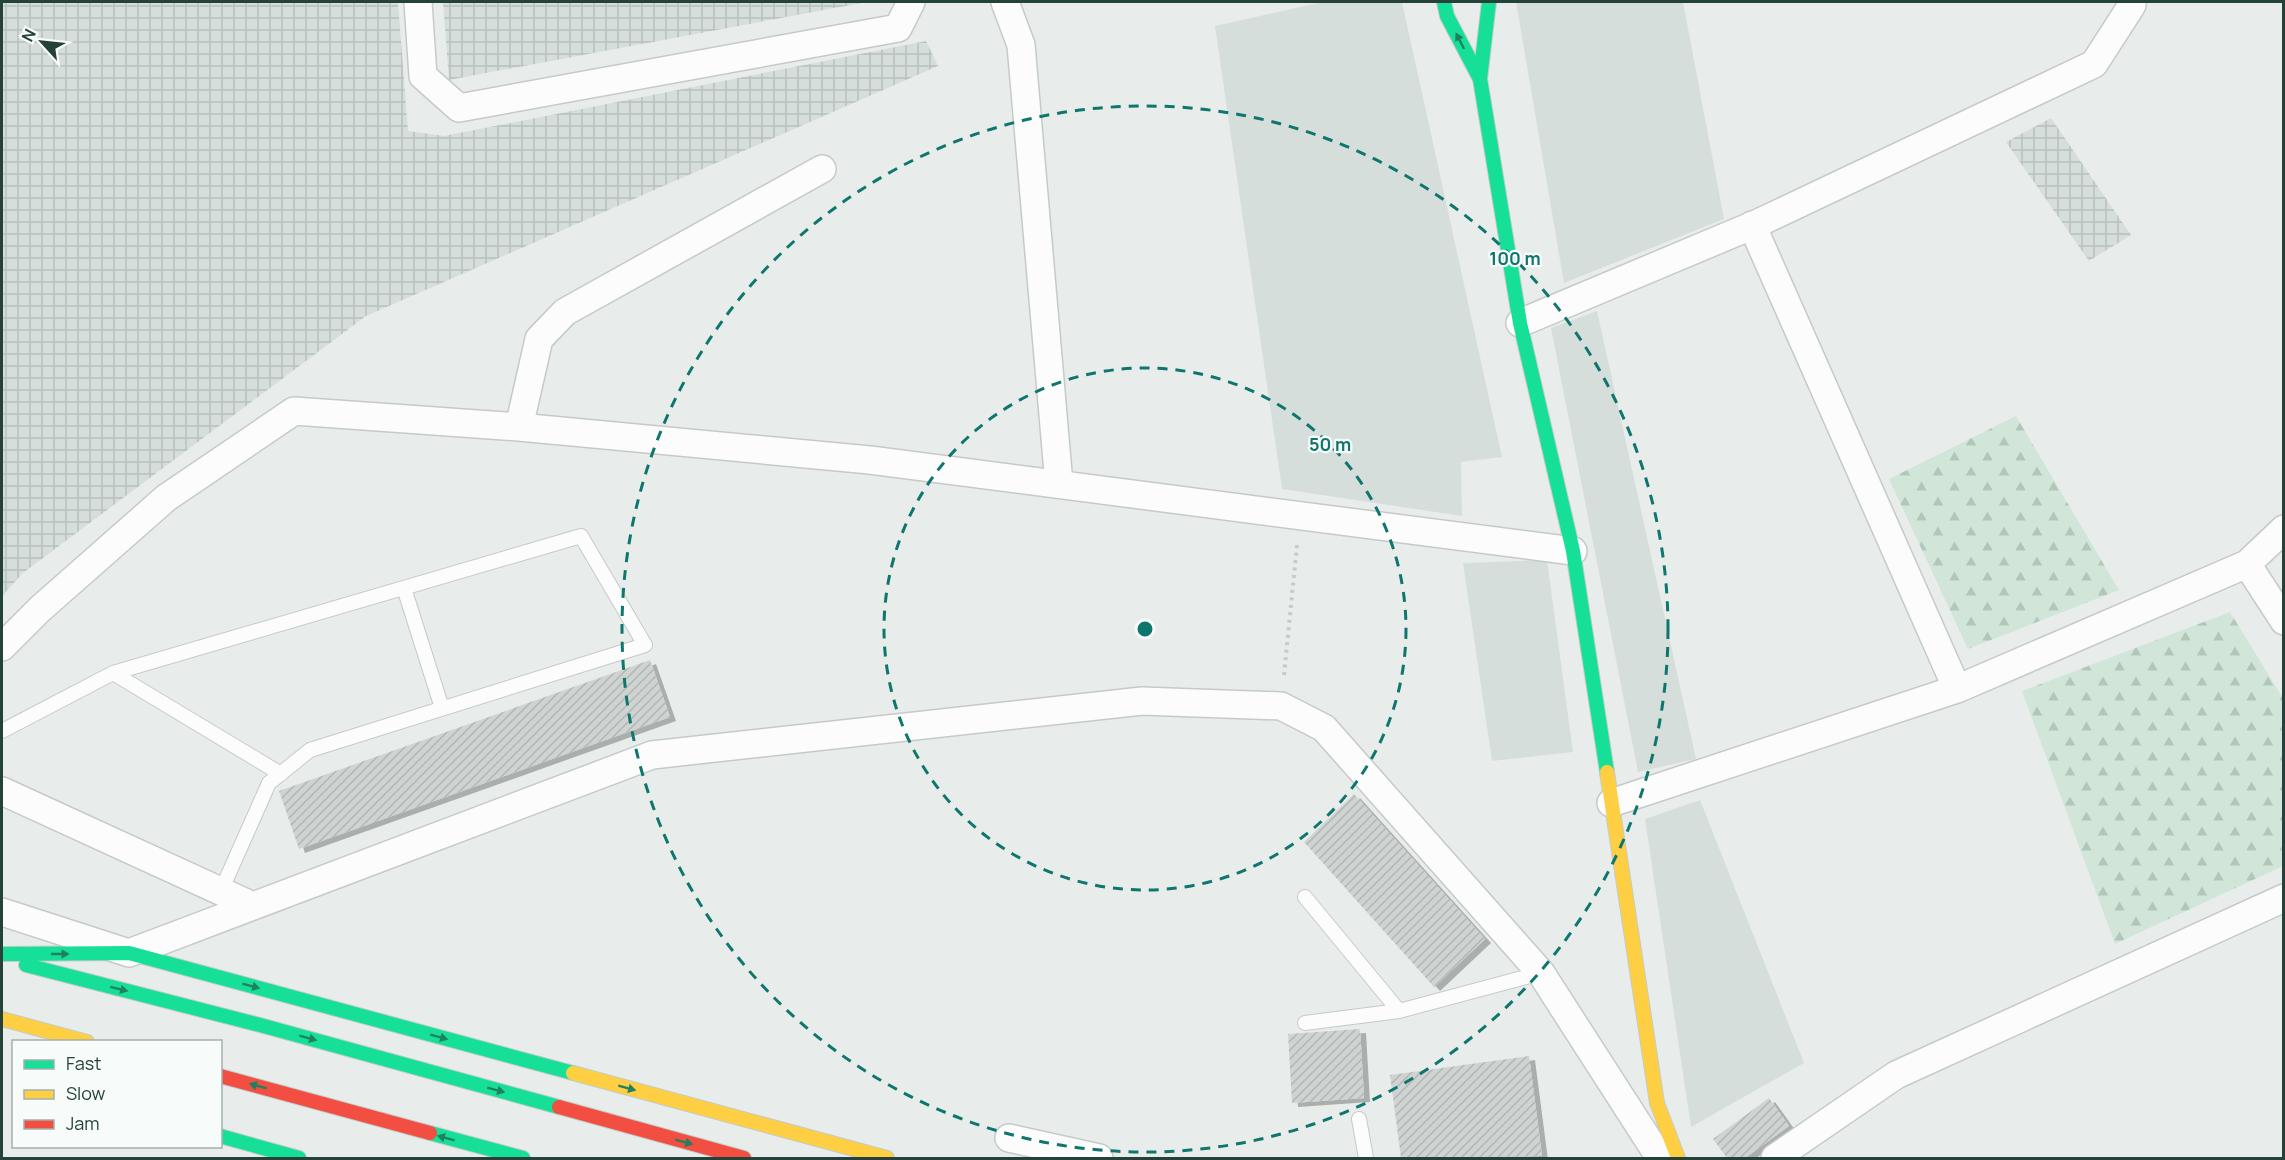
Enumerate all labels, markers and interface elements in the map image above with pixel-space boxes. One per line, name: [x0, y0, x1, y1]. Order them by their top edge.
north arrow: [12, 12, 72, 72]
text: N: [16, 25, 41, 45]
one-way arrow: [1455, 32, 1465, 49]
text: 100 m: [1489, 246, 1541, 270]
text: 50 m: [1309, 432, 1351, 456]
centre of rings: [1135, 619, 1155, 639]
one-way arrow: [50, 949, 69, 959]
one-way arrow: [241, 982, 260, 992]
one-way arrow: [110, 985, 128, 994]
one-way arrow: [430, 1033, 448, 1042]
one-way arrow: [299, 1034, 317, 1044]
legend: [12, 1040, 222, 1148]
text: Fast: [66, 1051, 101, 1075]
text: Slow: [66, 1081, 106, 1105]
one-way arrow: [249, 1081, 267, 1090]
one-way arrow: [618, 1084, 636, 1093]
one-way arrow: [487, 1086, 505, 1095]
text: Jam: [66, 1111, 100, 1135]
one-way arrow: [437, 1132, 455, 1142]
one-way arrow: [675, 1138, 693, 1147]

